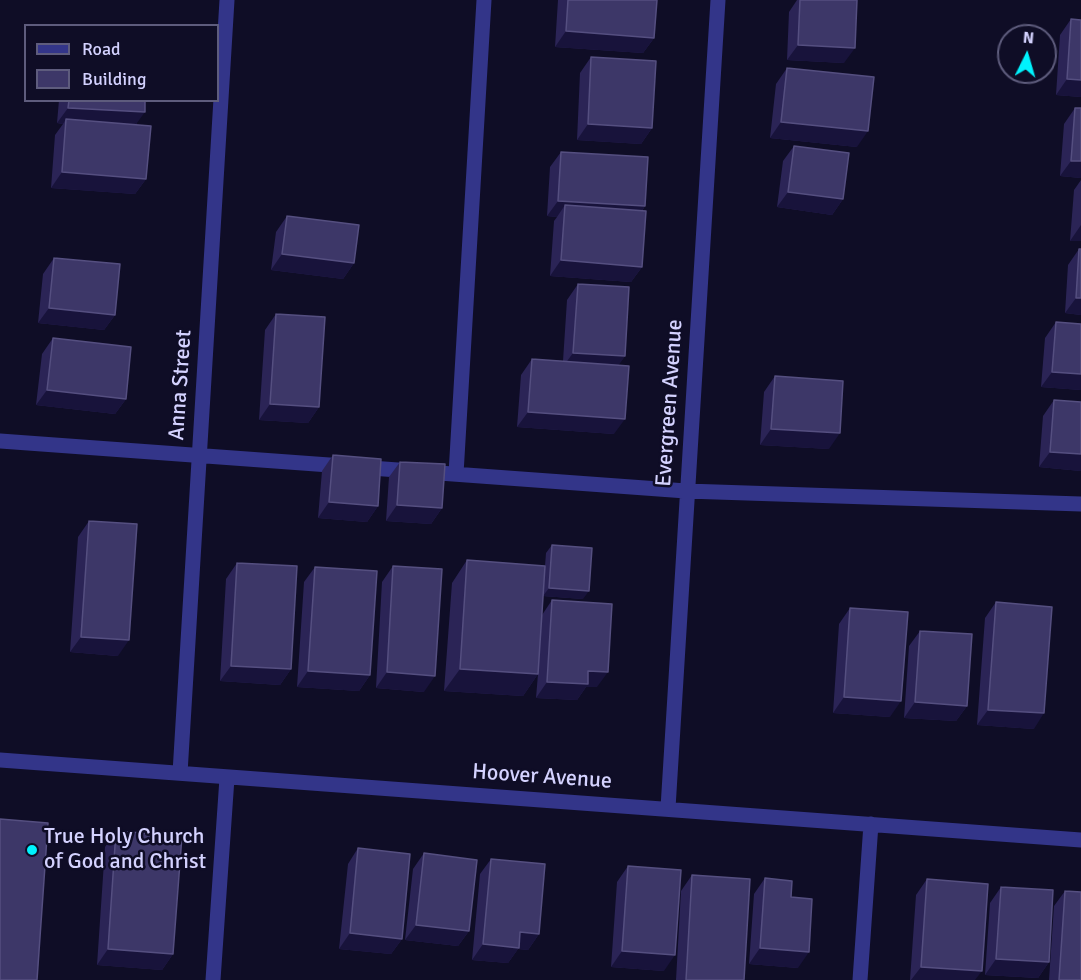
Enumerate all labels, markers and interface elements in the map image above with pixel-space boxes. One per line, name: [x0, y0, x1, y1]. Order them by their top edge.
legend: [24, 24, 219, 102]
north arrow: [997, 24, 1057, 84]
text: N: [1022, 28, 1035, 49]
text: Road: [82, 38, 121, 60]
text: Building: [82, 68, 146, 90]
street label: Evergreen Avenue: [651, 318, 689, 488]
street label: Anna Street: [164, 329, 198, 441]
street label: Hoover Avenue: [471, 759, 613, 795]
place label: True Holy Church of God and Christ: [44, 824, 206, 876]
marker: True Holy Church of God and Christ: [25, 843, 39, 857]

